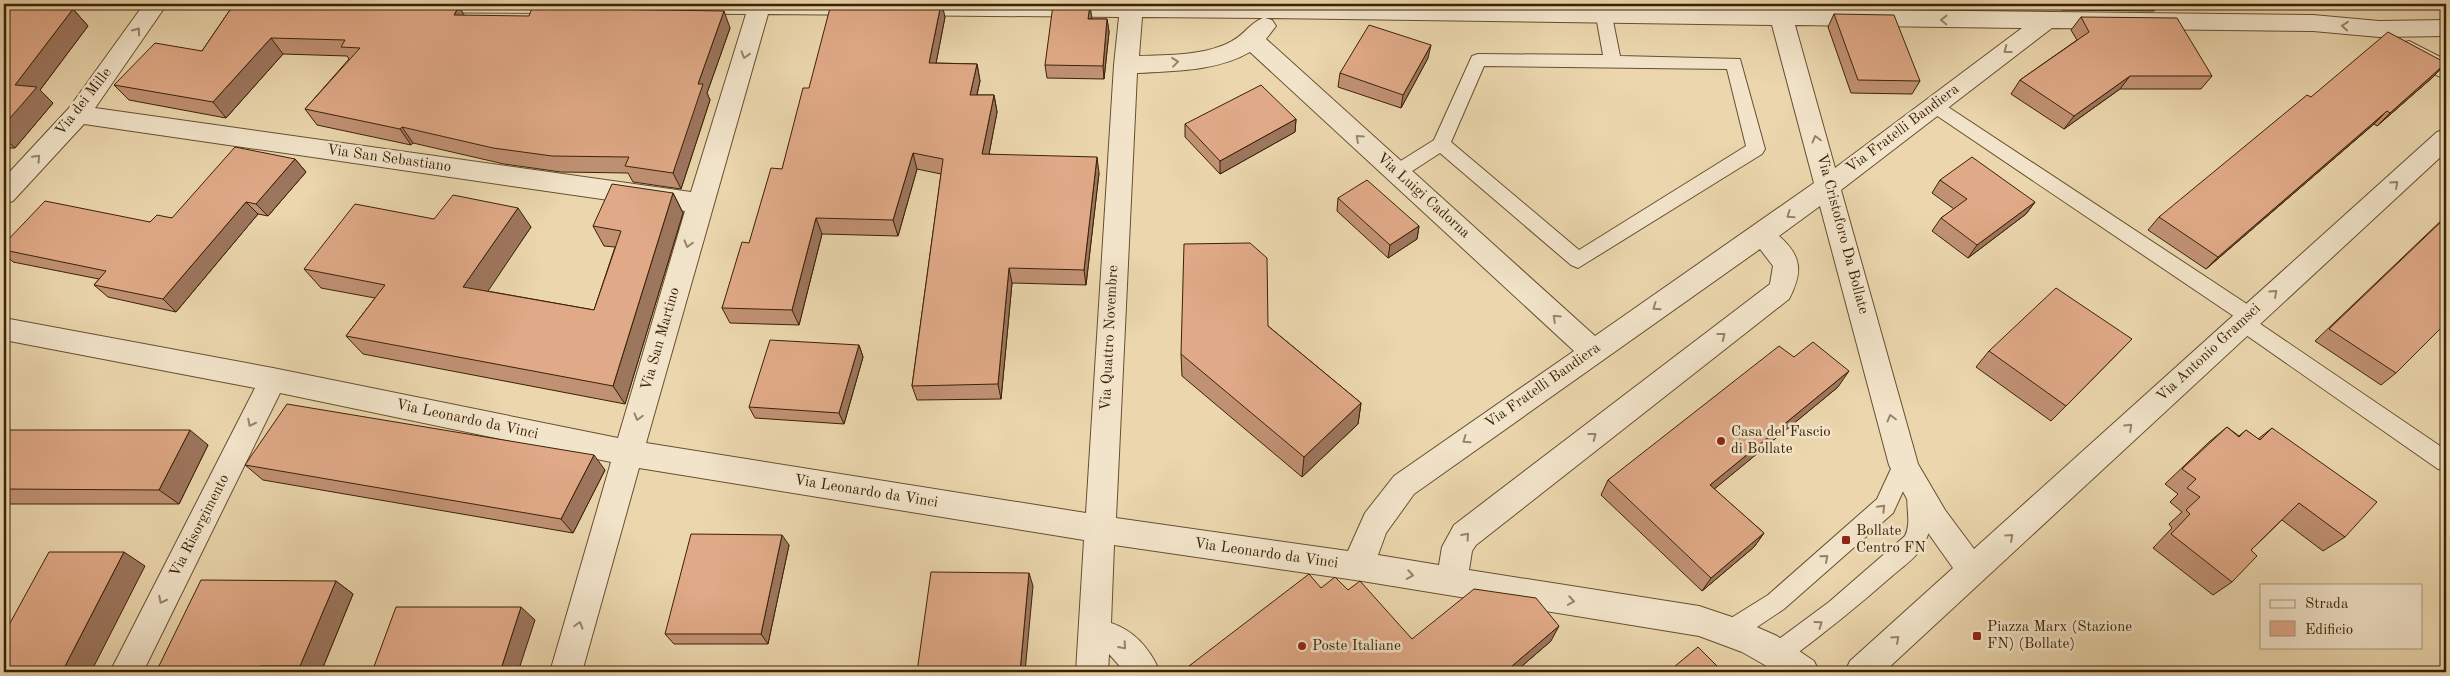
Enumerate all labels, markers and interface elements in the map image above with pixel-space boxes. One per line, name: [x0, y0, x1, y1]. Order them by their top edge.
one-way arrow: [1940, 14, 1948, 25]
one-way arrow: [2341, 21, 2349, 32]
one-way arrow: [131, 27, 140, 36]
one-way arrow: [2003, 44, 2013, 53]
one-way arrow: [741, 50, 751, 58]
one-way arrow: [1171, 57, 1179, 68]
street label: Via dei Mille: [53, 65, 115, 139]
street label: Via Fratelli Bandiera: [1844, 81, 1963, 176]
one-way arrow: [1356, 135, 1365, 144]
one-way arrow: [1811, 135, 1822, 143]
street label: Via San Sebastiano: [326, 143, 452, 175]
street label: Via Luigi Cadorna: [1374, 150, 1473, 242]
street label: Via Cristoforo Da Bollate: [1813, 152, 1871, 316]
one-way arrow: [31, 155, 40, 164]
one-way arrow: [2390, 181, 2399, 190]
one-way arrow: [1786, 208, 1795, 218]
one-way arrow: [684, 239, 694, 247]
street label: Via Quattro Novembre: [1099, 265, 1121, 411]
street label: Via San Martino: [639, 286, 683, 392]
one-way arrow: [2269, 290, 2278, 299]
one-way arrow: [1652, 301, 1662, 310]
street label: Via Antonio Gramsci: [2154, 301, 2264, 405]
one-way arrow: [1553, 315, 1562, 324]
one-way arrow: [1716, 334, 1725, 342]
street label: Via Fratelli Bandiera: [1483, 340, 1604, 431]
street label: Via Leonardo da Vinci: [394, 398, 540, 442]
one-way arrow: [634, 412, 644, 420]
one-way arrow: [1886, 414, 1897, 423]
one-way arrow: [247, 418, 257, 427]
one-way arrow: [2124, 424, 2133, 433]
place label: Casa del Fascio di Bollate: [1731, 425, 1831, 457]
one-way arrow: [1587, 433, 1596, 441]
one-way arrow: [1462, 434, 1471, 443]
marker: Casa del Fascio di Bollate: [1715, 435, 1727, 447]
street label: Via Risorgimento: [168, 472, 232, 580]
street label: Via Leonardo da Vinci: [793, 473, 939, 511]
one-way arrow: [1876, 504, 1885, 513]
place label: Bollate Centro FN: [1856, 524, 1926, 556]
one-way arrow: [1460, 533, 1469, 542]
marker: Bollate Centro FN: [1840, 534, 1852, 546]
one-way arrow: [2004, 534, 2013, 543]
street label: Via Leonardo da Vinci: [1193, 536, 1339, 572]
one-way arrow: [1819, 555, 1828, 564]
one-way arrow: [1406, 569, 1415, 579]
legend: [2260, 584, 2422, 648]
one-way arrow: [158, 595, 169, 604]
one-way arrow: [1566, 595, 1575, 605]
text: Strada: [2305, 597, 2349, 612]
place label: Piazza Marx (Stazione FN) (Bollate): [1987, 620, 2132, 652]
one-way arrow: [1813, 621, 1822, 630]
one-way arrow: [574, 622, 584, 630]
text: Edificio: [2305, 623, 2353, 638]
marker: Piazza Marx (Stazione FN) (Bollate): [1971, 630, 1983, 642]
one-way arrow: [1891, 636, 1900, 645]
place label: Poste Italiane: [1312, 639, 1401, 654]
marker: Poste Italiane: [1296, 640, 1308, 652]
one-way arrow: [1118, 641, 1127, 650]

